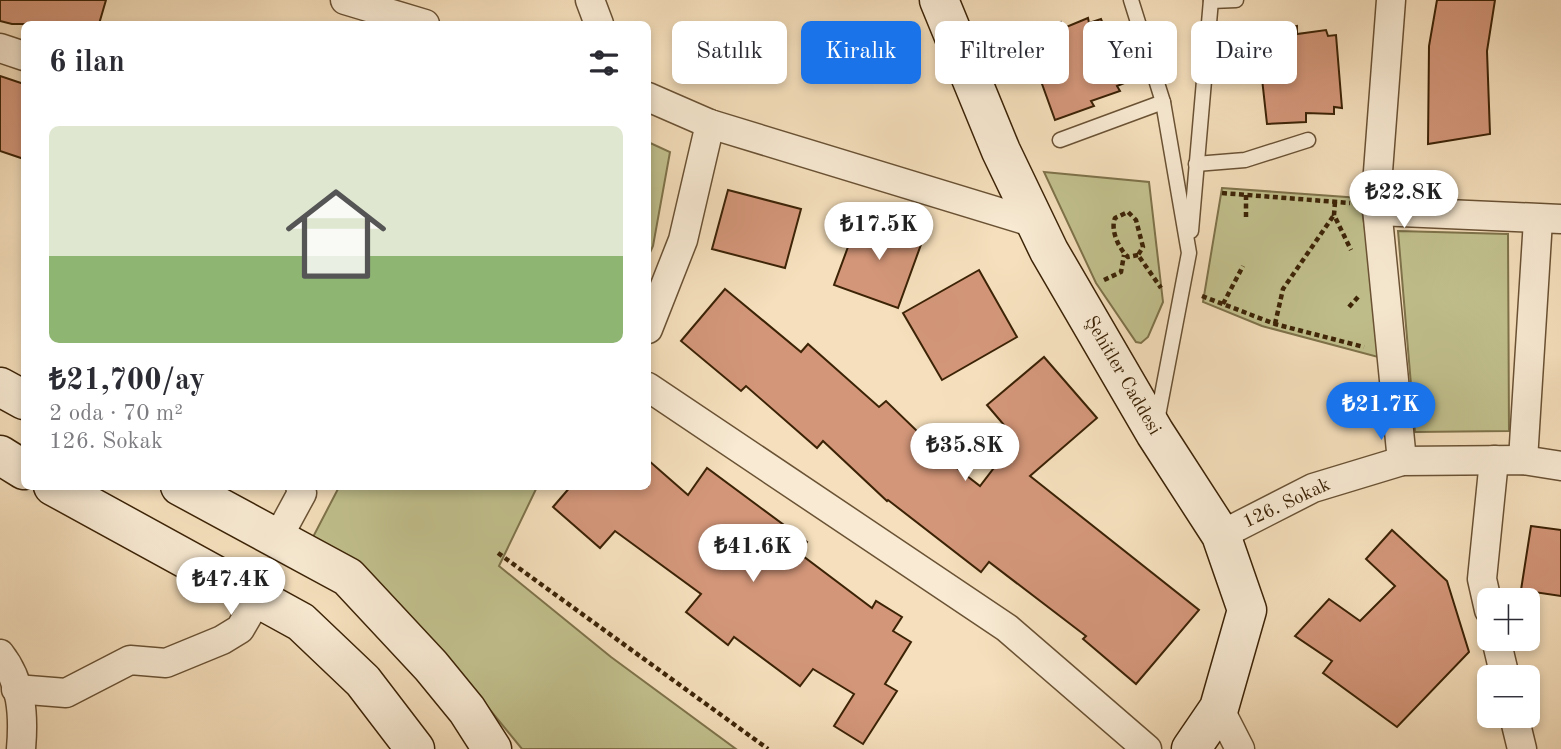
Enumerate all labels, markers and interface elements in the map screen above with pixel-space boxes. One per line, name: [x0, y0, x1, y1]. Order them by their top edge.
chip: Satılık: [672, 21, 787, 84]
chip: Kiralık: [801, 21, 921, 84]
chip: Filtreler: [935, 21, 1069, 84]
chip: Yeni: [1083, 21, 1177, 84]
chip: Daire: [1191, 21, 1297, 84]
icon: filters: [585, 44, 623, 82]
text: 6 ilan: [49, 48, 125, 78]
pin: ₺22.8K: [1347, 170, 1461, 230]
icon: home: [273, 171, 399, 297]
text: ₺22.8K: [1365, 181, 1443, 204]
pin: ₺17.5K: [822, 202, 936, 262]
text: ₺17.5K: [840, 213, 918, 236]
street label: Şehitler Caddesi: [1080, 313, 1164, 439]
text: ₺21,700/ay: [49, 366, 205, 396]
pin: ₺21.7K: [1324, 382, 1438, 442]
text: ₺21.7K: [1342, 393, 1420, 416]
text: 2 oda · 70 m²: [49, 402, 183, 425]
pin: ₺35.8K: [908, 424, 1022, 483]
text: 126. Sokak: [49, 430, 163, 453]
text: ₺35.8K: [926, 434, 1004, 457]
street label: 126. Sokak: [1240, 475, 1334, 532]
pin: ₺41.6K: [696, 524, 810, 584]
text: ₺41.6K: [714, 535, 792, 558]
pin: ₺47.4K: [174, 558, 288, 617]
text: ₺47.4K: [192, 568, 270, 591]
map controls: [1477, 588, 1540, 728]
button: +: [1477, 588, 1540, 651]
button: −: [1477, 665, 1540, 728]

